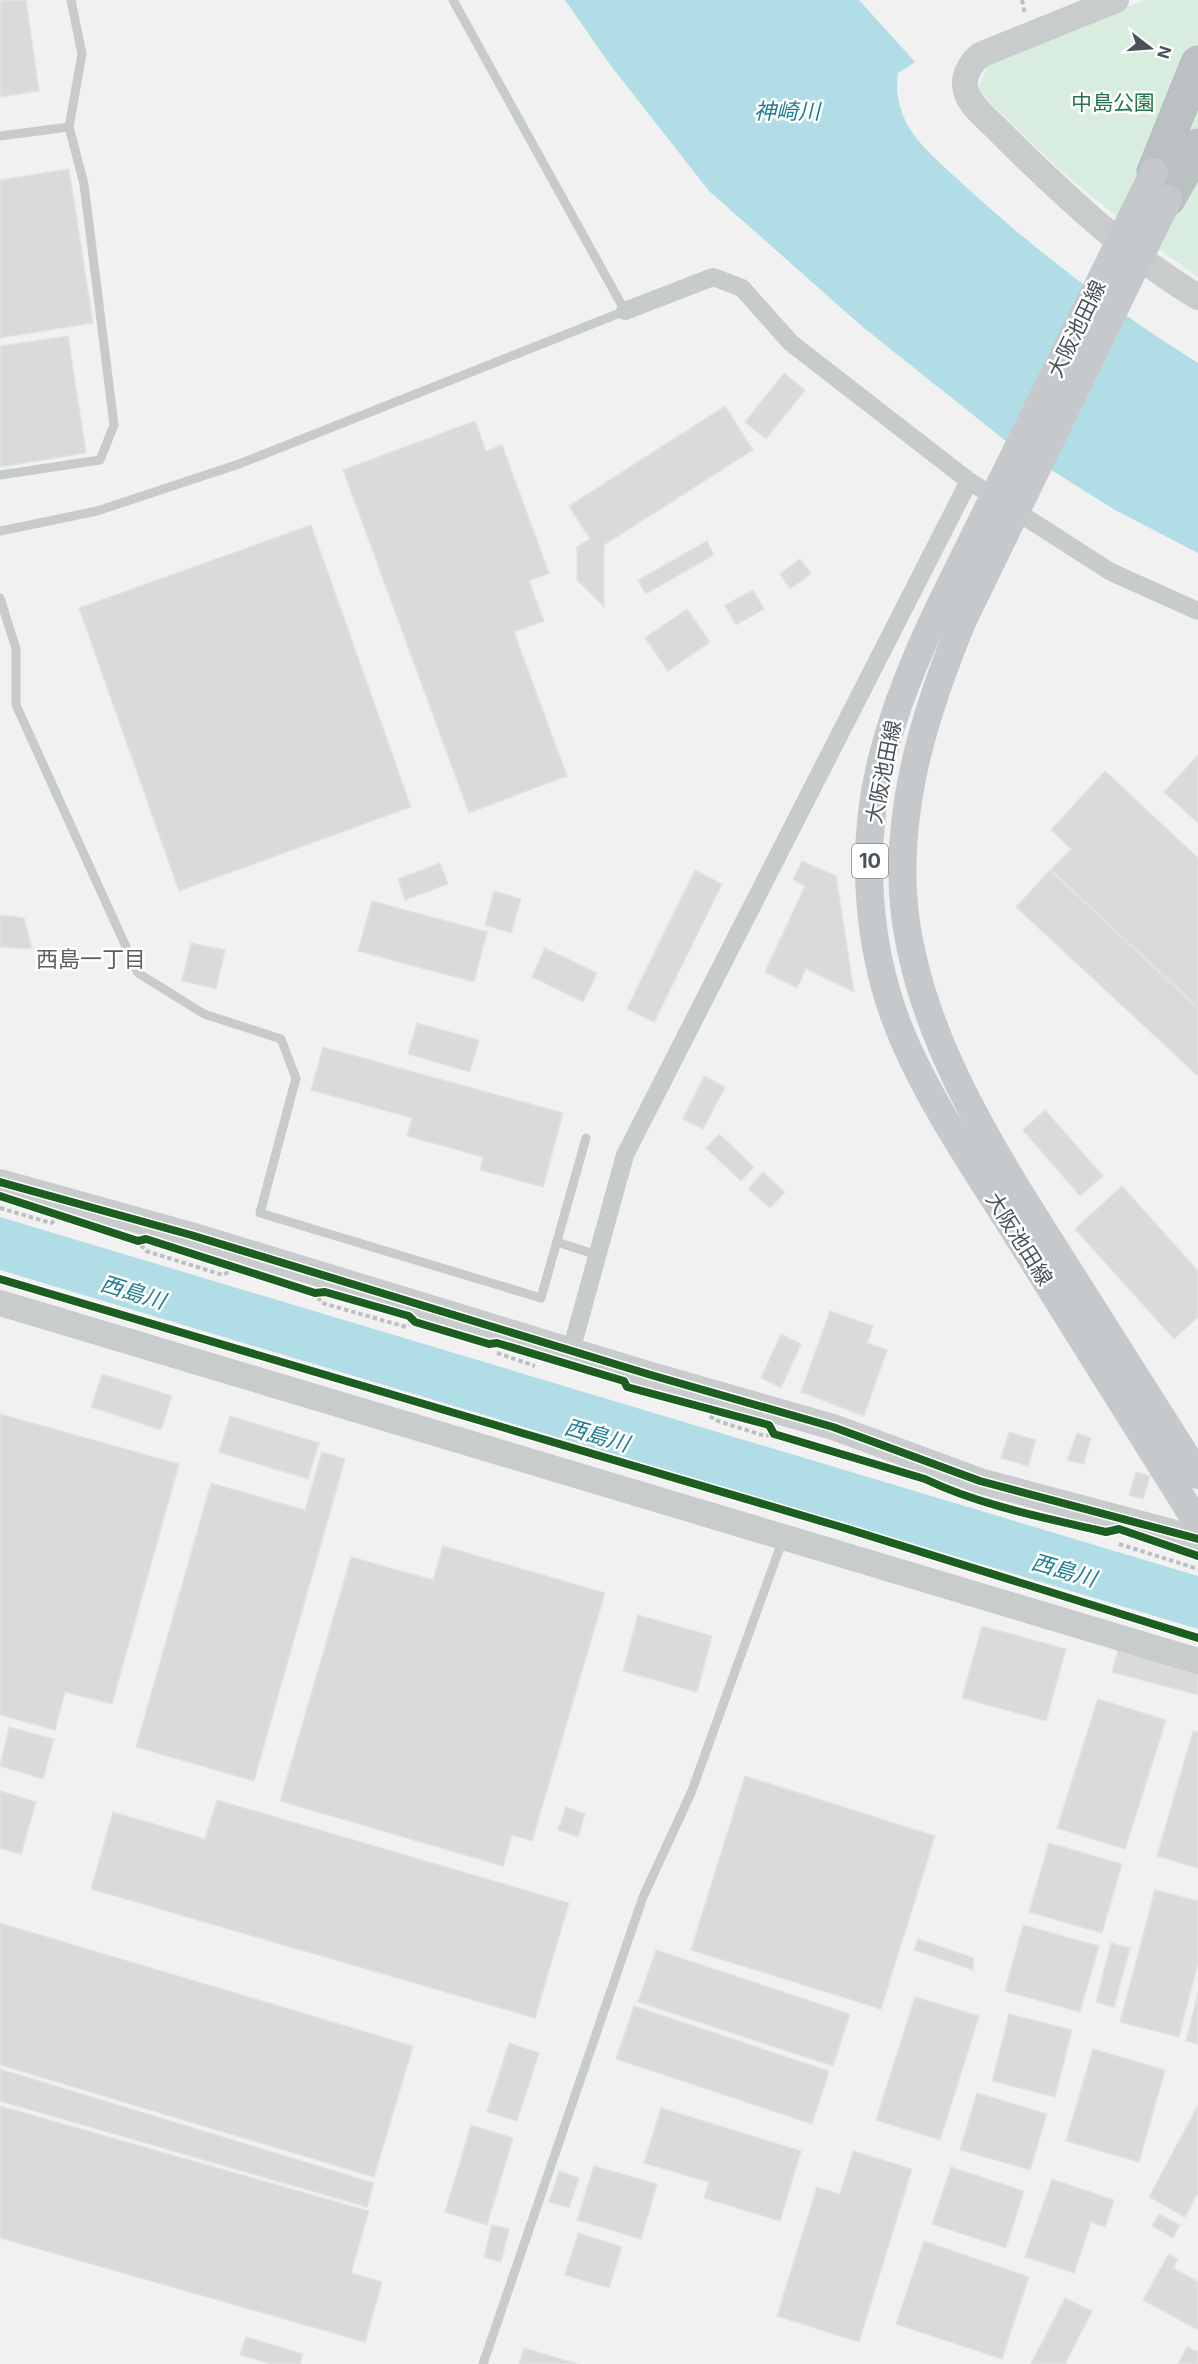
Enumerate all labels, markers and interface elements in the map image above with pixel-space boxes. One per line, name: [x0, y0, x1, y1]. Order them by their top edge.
north arrow: [1120, 18, 1180, 78]
text: N: [1153, 44, 1176, 61]
park label: 中島公園: [1071, 90, 1155, 115]
water label: 神崎川: [754, 98, 822, 124]
street label: 大阪池田線: [1042, 276, 1111, 381]
street label: 大阪池田線: [861, 718, 906, 826]
road number: 10: [852, 844, 888, 878]
district label: 西島一丁目: [36, 946, 146, 972]
street label: 大阪池田線: [981, 1188, 1058, 1290]
water label: 西島川: [98, 1270, 170, 1315]
water label: 西島川: [562, 1413, 634, 1457]
water label: 西島川: [1029, 1548, 1101, 1592]

